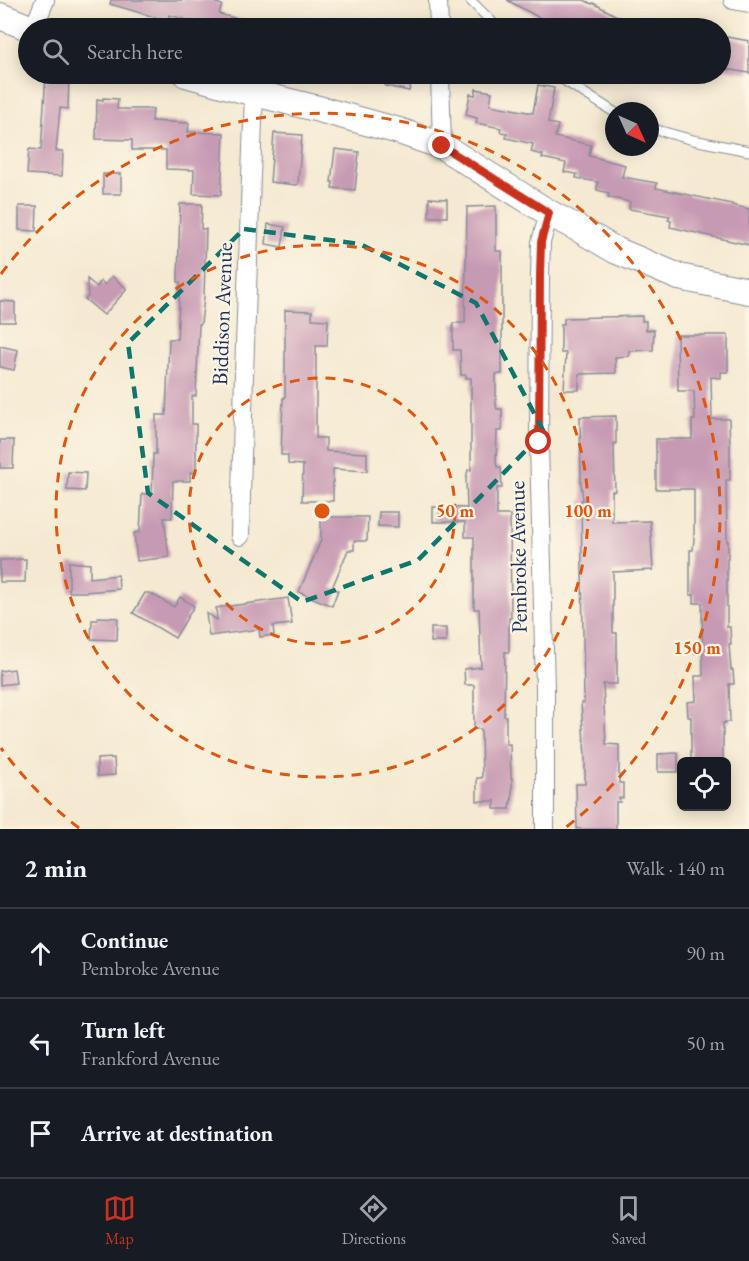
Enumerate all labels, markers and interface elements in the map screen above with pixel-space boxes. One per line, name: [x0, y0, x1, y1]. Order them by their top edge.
search box: [18, 18, 731, 84]
icon: search: [39, 35, 72, 68]
text: Search here: [87, 37, 182, 66]
north arrow: [605, 102, 659, 156]
route end: [428, 132, 454, 158]
street label: Biddison Avenue: [205, 242, 239, 386]
route start: [525, 428, 551, 454]
street label: Pembroke Avenue: [502, 480, 534, 633]
text: 50 m: [436, 499, 474, 522]
text: 100 m: [564, 499, 612, 522]
centre of rings: [312, 501, 332, 521]
text: 150 m: [673, 636, 721, 659]
map controls: [677, 757, 731, 811]
button: locate: [677, 757, 731, 811]
text: 2 min: [24, 851, 87, 885]
text: Walk · 140 m: [626, 855, 725, 881]
text: Continue: [81, 926, 168, 955]
icon: ahead: [24, 937, 57, 970]
text: 90 m: [686, 940, 725, 966]
text: Pembroke Avenue: [81, 955, 220, 981]
text: Turn left: [81, 1016, 165, 1045]
icon: left: [24, 1027, 57, 1060]
text: 50 m: [686, 1030, 725, 1056]
text: Frankford Avenue: [81, 1045, 220, 1071]
icon: arrive: [24, 1117, 57, 1150]
text: Arrive at destination: [81, 1119, 273, 1148]
tab: Map: [103, 1192, 136, 1249]
tab: Directions: [342, 1192, 406, 1249]
tab: Saved: [612, 1192, 646, 1249]

